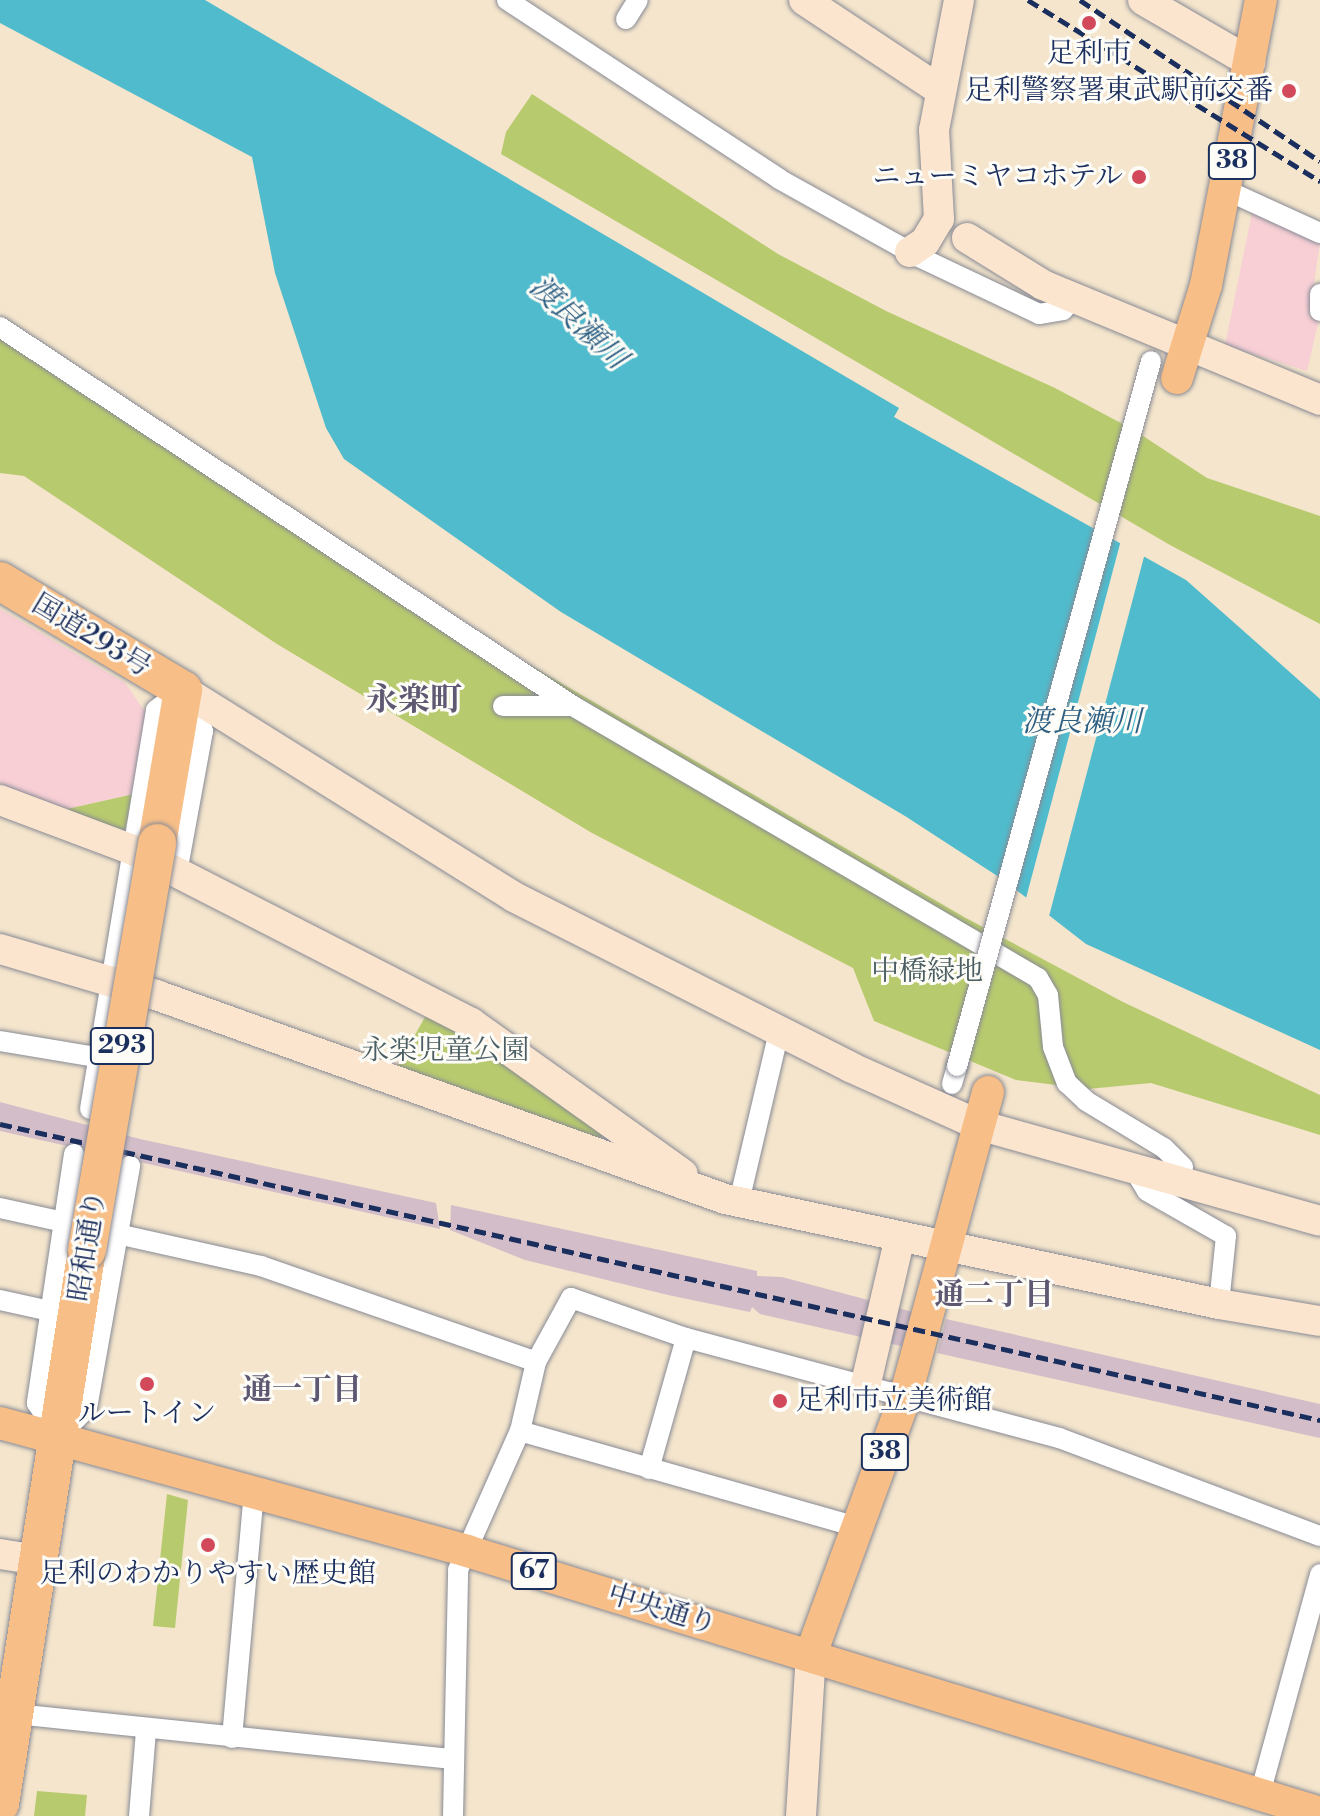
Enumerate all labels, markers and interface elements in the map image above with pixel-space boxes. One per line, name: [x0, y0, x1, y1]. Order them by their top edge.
marker: 足利市: [1078, 12, 1100, 34]
place label: 足利市: [1047, 37, 1131, 71]
place label: 足利警察署東武駅前交番: [965, 74, 1273, 108]
marker: 足利警察署東武駅前交番: [1280, 82, 1298, 100]
road number: 38: [1206, 139, 1258, 183]
place label: ニューミヤコホテル: [871, 160, 1123, 194]
marker: ニューミヤコホテル: [1130, 168, 1148, 186]
water label: 渡良瀬川: [522, 269, 634, 377]
street label: 国道293号: [26, 588, 156, 684]
district label: 永楽町: [366, 681, 462, 719]
water label: 渡良瀬川: [1022, 704, 1142, 740]
park label: 中橋緑地: [871, 955, 983, 989]
road number: 293: [88, 1024, 156, 1068]
park label: 永楽児童公園: [361, 1034, 529, 1068]
street label: 昭和通り: [63, 1188, 113, 1304]
district label: 通二丁目: [934, 1277, 1054, 1313]
district label: 通一丁目: [242, 1372, 362, 1408]
marker: ルートイン: [138, 1375, 156, 1393]
place label: 足利市立美術館: [796, 1384, 992, 1418]
marker: 足利市立美術館: [771, 1392, 789, 1410]
place label: ルートイン: [77, 1397, 217, 1431]
road number: 38: [859, 1430, 911, 1474]
marker: 足利のわかりやすい歴史館: [199, 1536, 217, 1554]
road number: 67: [510, 1549, 558, 1593]
place label: 足利のわかりやすい歴史館: [40, 1557, 376, 1591]
street label: 中央通り: [604, 1578, 720, 1642]

